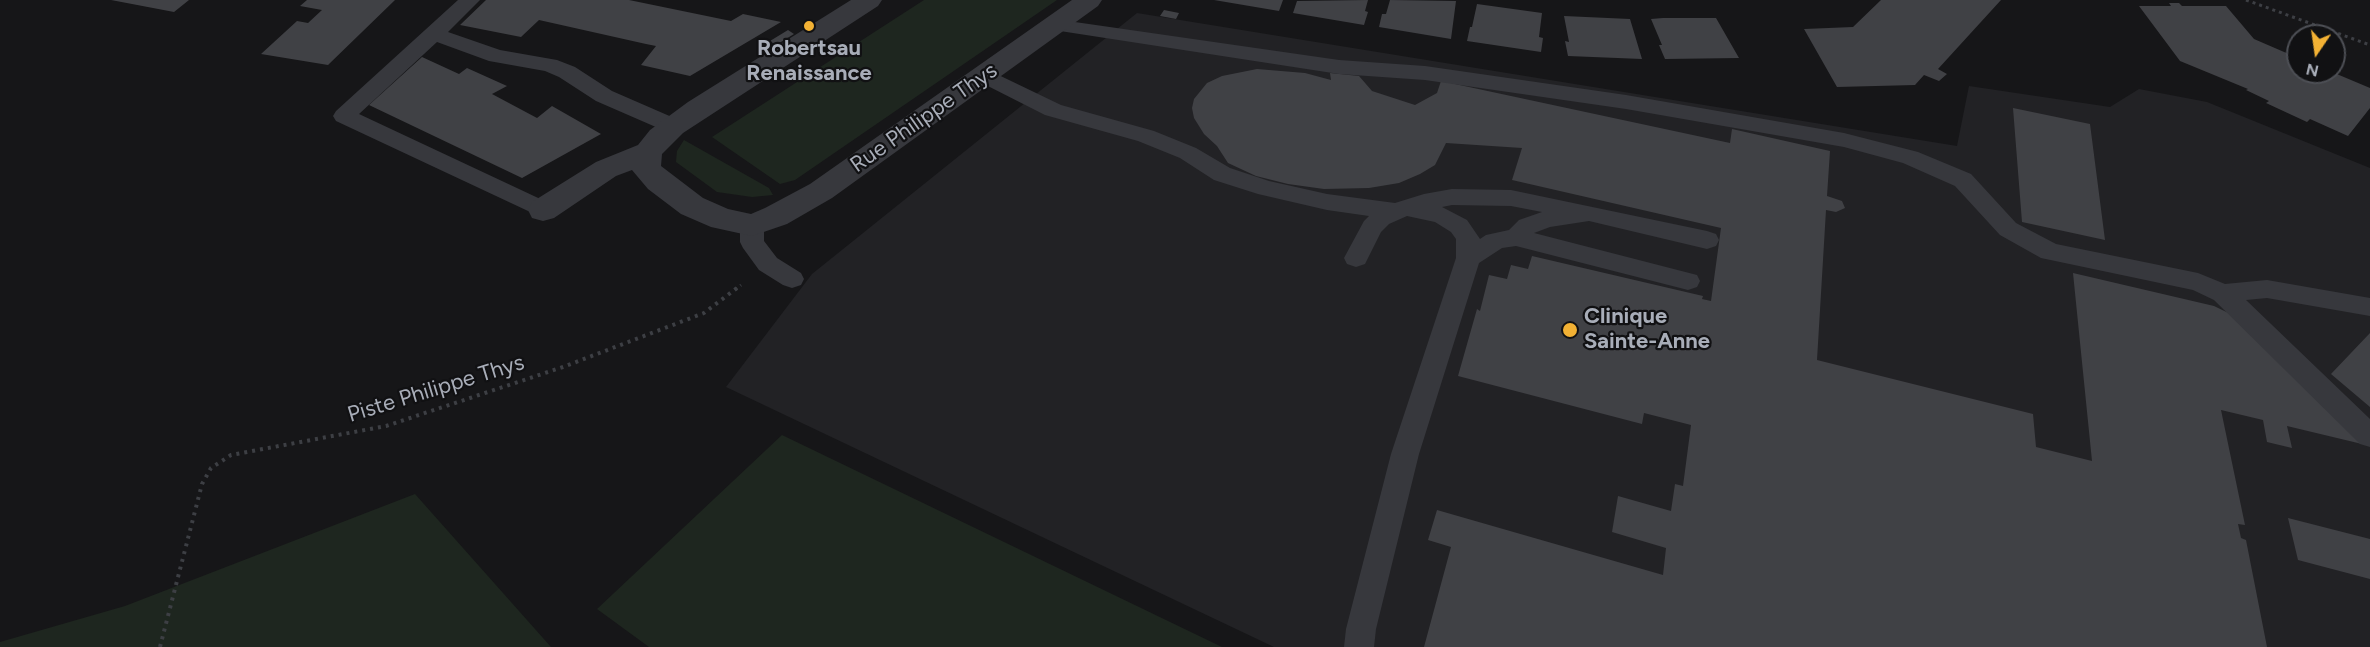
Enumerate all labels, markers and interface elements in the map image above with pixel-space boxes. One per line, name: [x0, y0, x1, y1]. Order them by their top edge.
marker: Robertsau Renaissance: [802, 19, 816, 33]
north arrow: [2286, 24, 2346, 84]
place label: Robertsau Renaissance: [746, 36, 872, 88]
street label: Rue Philippe Thys: [846, 58, 1002, 178]
text: N: [2304, 59, 2320, 81]
place label: Clinique Sainte-Anne: [1584, 304, 1710, 356]
marker: Clinique Sainte-Anne: [1561, 321, 1579, 339]
street label: Piste Philippe Thys: [344, 350, 528, 428]

